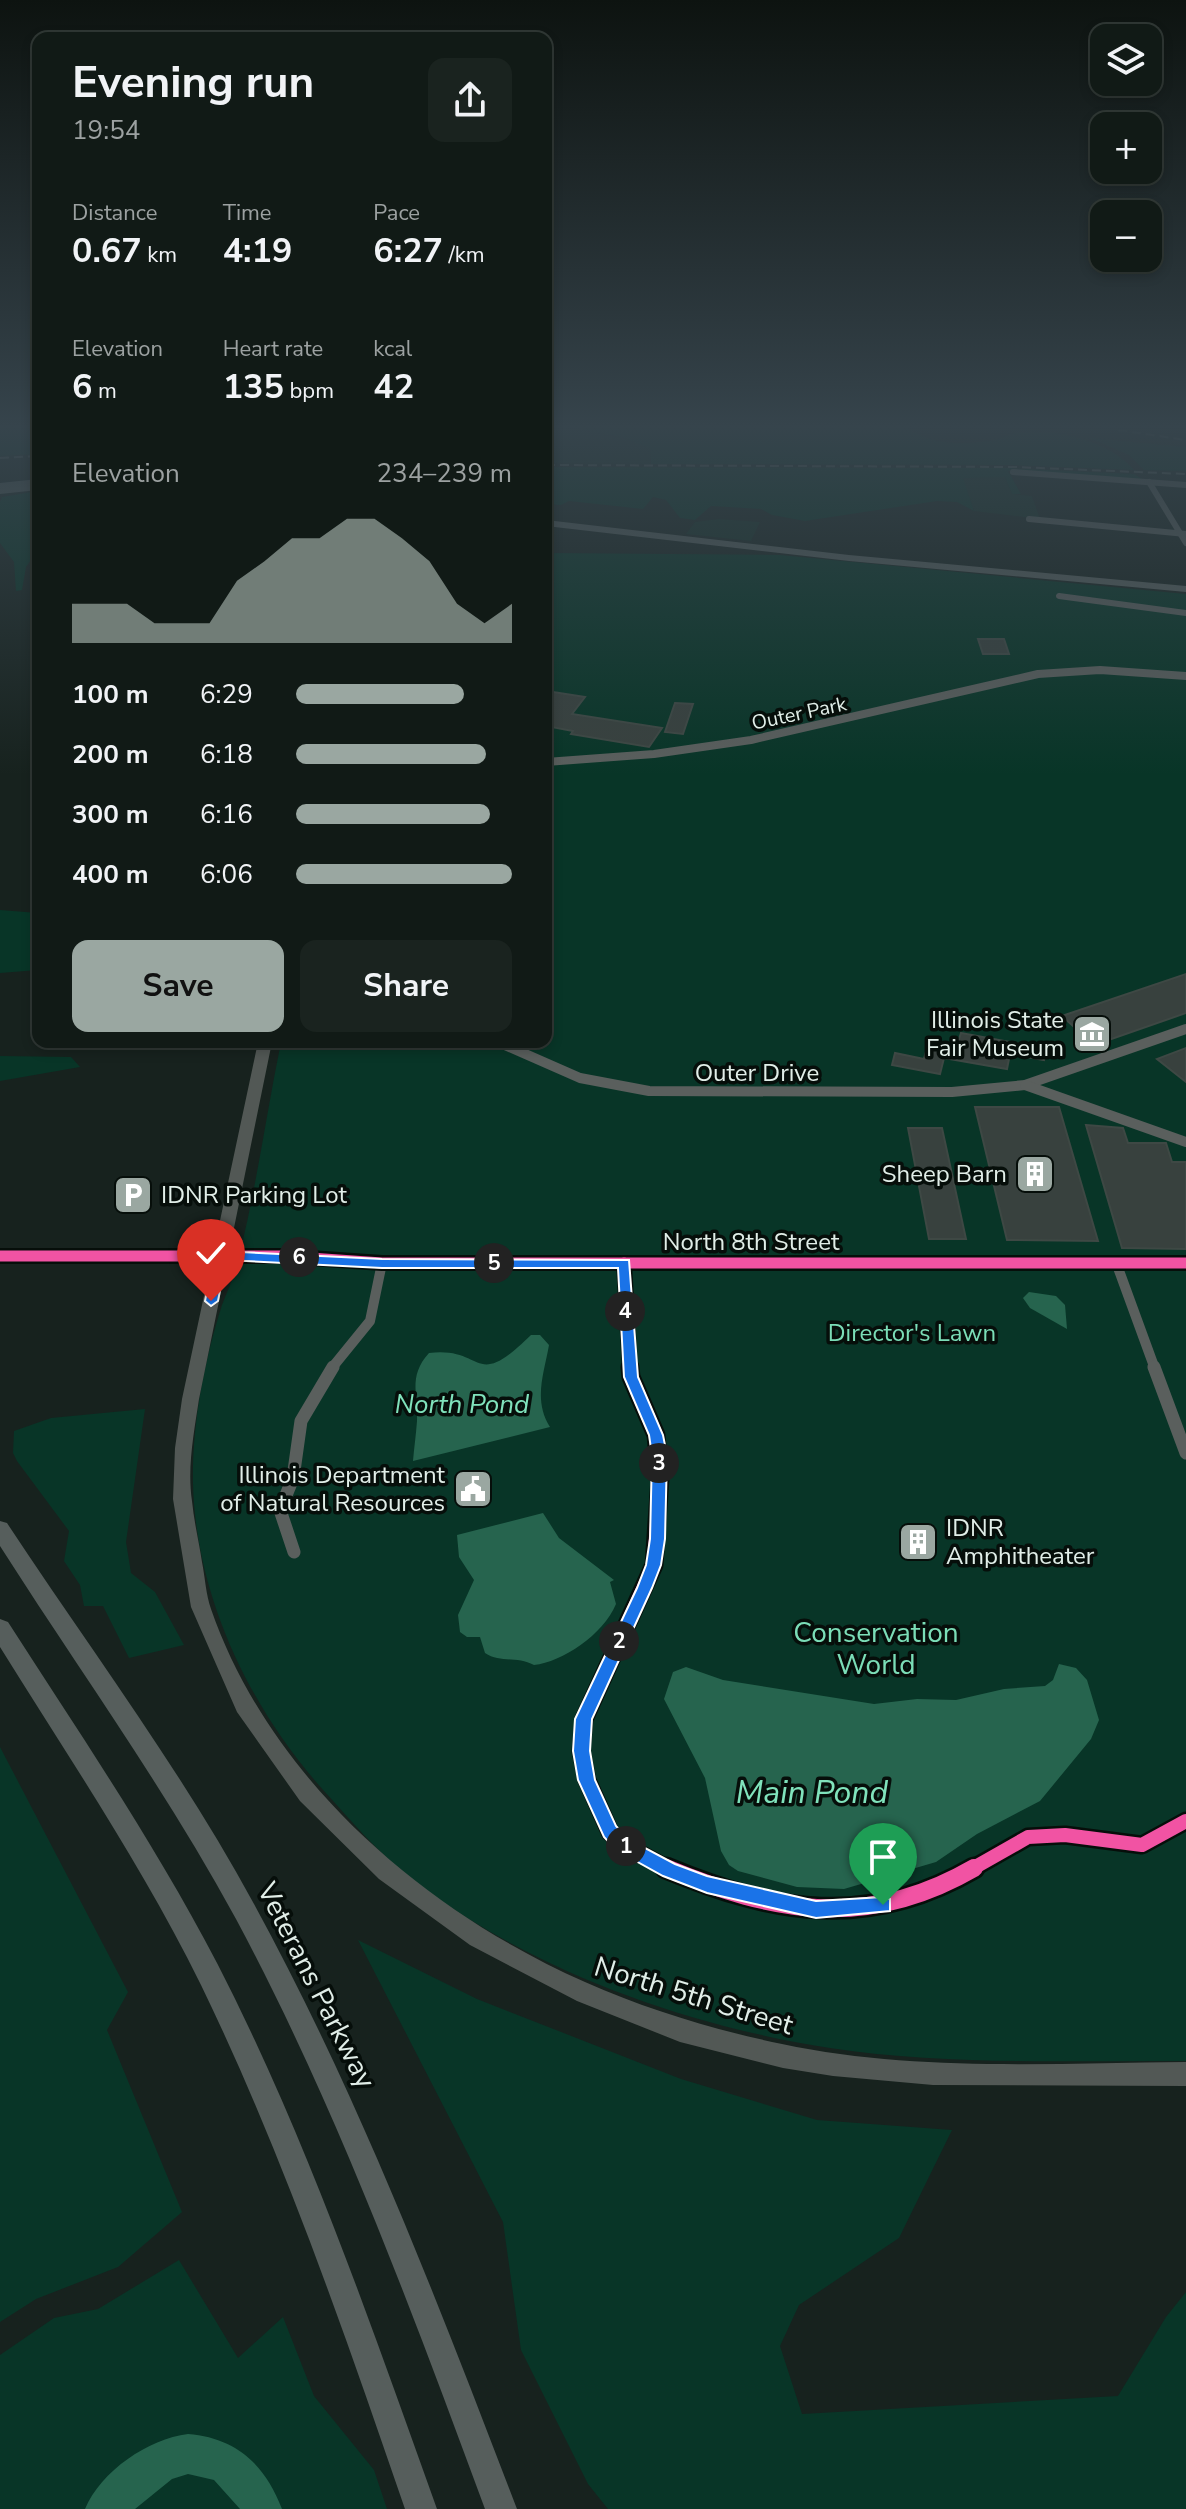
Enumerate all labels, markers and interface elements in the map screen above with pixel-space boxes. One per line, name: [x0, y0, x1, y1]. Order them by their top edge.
map controls: [1090, 24, 1162, 272]
button: layers: [1090, 24, 1162, 96]
text: Evening run: [72, 53, 314, 113]
button: share: [428, 58, 512, 142]
button: +: [1090, 112, 1162, 184]
text: 19:54: [72, 113, 140, 148]
text: Distance: [72, 198, 157, 228]
text: Time: [223, 198, 272, 228]
text: Pace: [373, 198, 420, 228]
button: −: [1090, 200, 1162, 272]
text: 0.67: [72, 228, 142, 274]
text: 4:19: [223, 228, 292, 274]
text: 6:27: [373, 228, 443, 274]
text: km: [142, 240, 177, 270]
text: /km: [443, 240, 485, 270]
text: Elevation: [72, 334, 163, 364]
text: Heart rate: [223, 334, 323, 364]
text: kcal: [373, 334, 412, 364]
text: 6: [72, 364, 92, 410]
text: 135: [223, 364, 284, 410]
text: 42: [373, 364, 414, 410]
text: m: [92, 376, 117, 406]
text: bpm: [284, 376, 334, 406]
text: Elevation: [72, 456, 180, 491]
text: 234–239 m: [376, 456, 512, 491]
text: 100 m: [72, 677, 149, 712]
text: 6:29: [200, 677, 253, 712]
street label: Outer Park: [749, 690, 850, 737]
text: 200 m: [72, 737, 149, 772]
text: 6:18: [200, 737, 253, 772]
text: 300 m: [72, 797, 149, 832]
text: 6:16: [200, 797, 253, 832]
text: 400 m: [72, 857, 149, 892]
text: 6:06: [200, 857, 253, 892]
button: Save: [72, 940, 284, 1032]
button: Share: [300, 940, 512, 1032]
place label: Illinois State Fair Museum: [926, 1004, 1064, 1064]
museum icon: Illinois State Fair Museum: [1071, 1013, 1113, 1055]
street label: Outer Drive: [695, 1057, 819, 1089]
building icon: Sheep Barn: [1014, 1153, 1056, 1195]
place label: Sheep Barn: [882, 1158, 1007, 1190]
parking icon: IDNR Parking Lot: [112, 1174, 154, 1216]
place label: IDNR Parking Lot: [161, 1179, 347, 1211]
pin: [177, 1219, 245, 1301]
street label: North 8th Street: [663, 1226, 840, 1258]
icon: check: [189, 1231, 233, 1275]
pin: 6: [279, 1237, 319, 1277]
text: 6: [292, 1242, 306, 1272]
pin: 5: [474, 1243, 514, 1283]
text: 5: [487, 1248, 501, 1278]
pin: 4: [605, 1291, 645, 1331]
text: 4: [618, 1296, 632, 1326]
park label: Director's Lawn: [828, 1317, 996, 1349]
water label: North Pond: [395, 1387, 530, 1422]
pin: 3: [639, 1443, 679, 1483]
text: 3: [652, 1448, 666, 1478]
place label: Illinois Department of Natural Resources: [220, 1459, 446, 1519]
public building icon: Illinois Department of Natural Resources: [452, 1468, 494, 1510]
place label: IDNR Amphitheater: [946, 1512, 1095, 1572]
building icon: IDNR Amphitheater: [897, 1521, 939, 1563]
park label: Conservation World: [793, 1614, 959, 1684]
pin: 2: [599, 1621, 639, 1661]
text: 2: [612, 1626, 626, 1656]
water label: Main Pond: [736, 1771, 888, 1814]
pin: [849, 1823, 917, 1905]
pin: 1: [606, 1826, 646, 1866]
text: 1: [619, 1831, 633, 1861]
icon: arrive: [861, 1835, 905, 1879]
street label: Veterans Parkway: [247, 1875, 385, 2095]
street label: North 5th Street: [590, 1948, 798, 2044]

